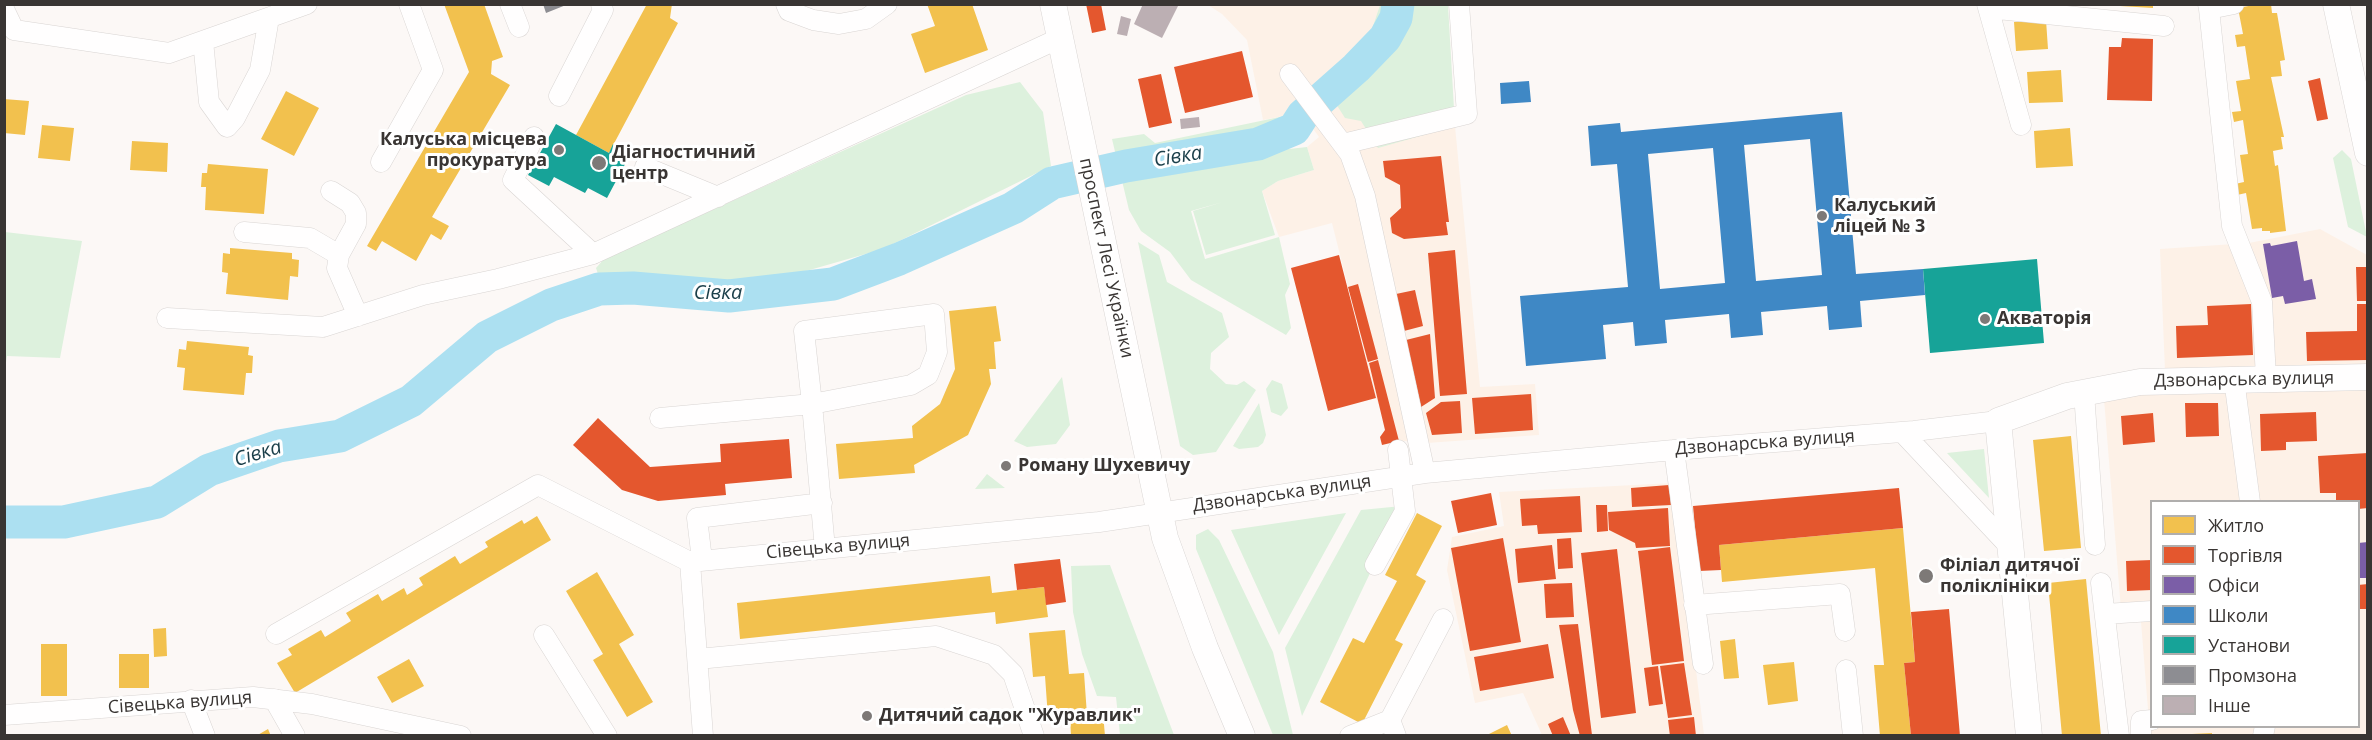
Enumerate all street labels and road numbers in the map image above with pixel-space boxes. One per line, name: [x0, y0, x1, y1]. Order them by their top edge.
street label: проспект Лесі Українки: [1074, 156, 1138, 360]
street label: Дзвонарська вулиця: [2154, 368, 2334, 392]
street label: Дзвонарська вулиця: [1674, 426, 1856, 460]
street label: Дзвонарська вулиця: [1191, 471, 1373, 517]
street label: Сівецька вулиця: [765, 530, 911, 564]
street label: Сівецька вулиця: [107, 687, 253, 719]

